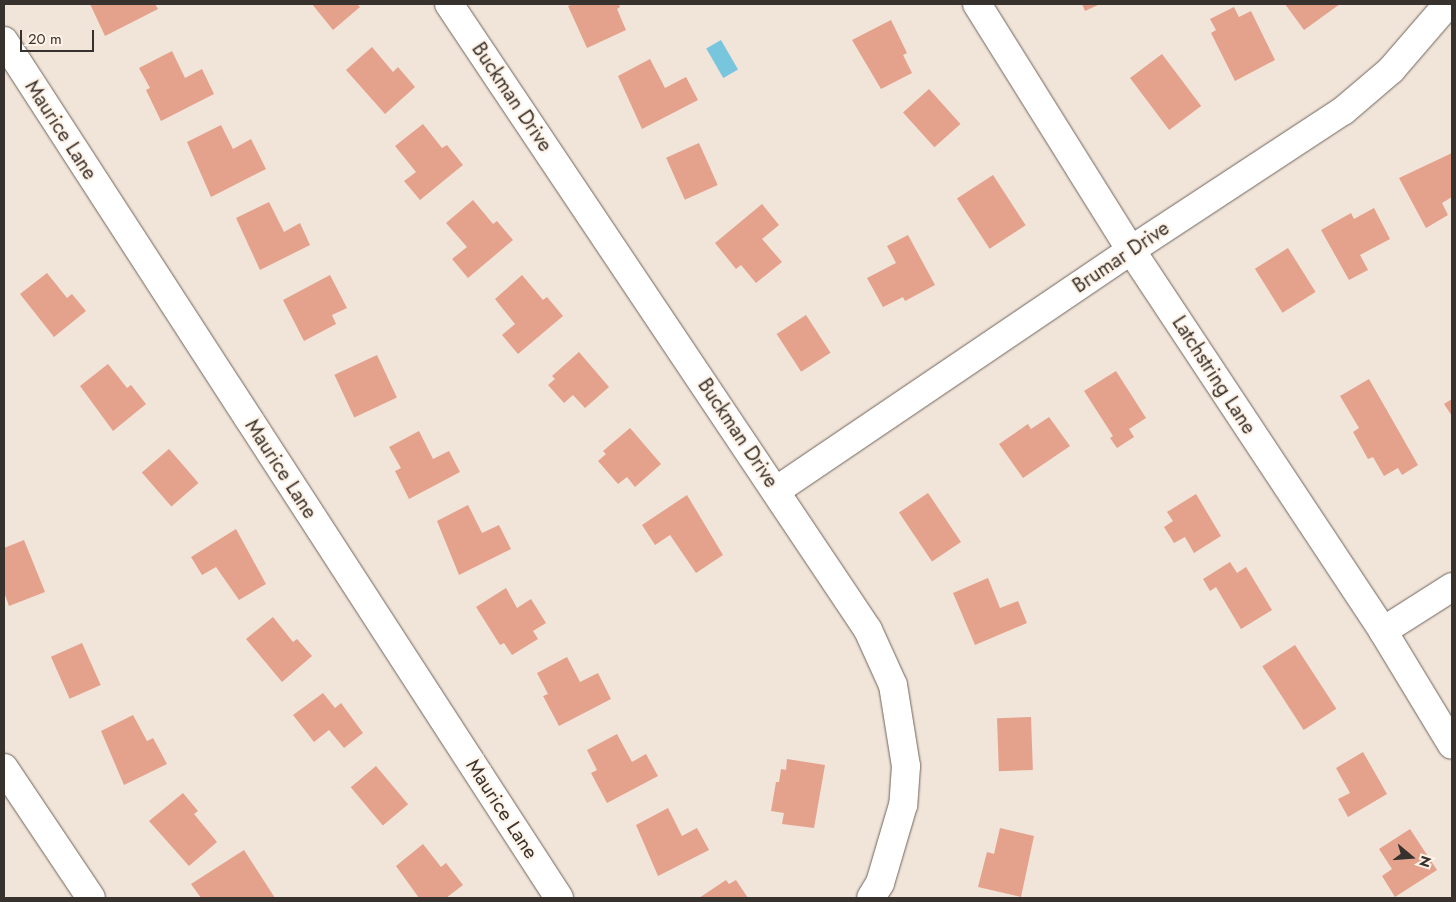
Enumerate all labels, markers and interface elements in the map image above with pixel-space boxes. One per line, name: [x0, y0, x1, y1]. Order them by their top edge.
scale bar: [22, 20, 96, 52]
text: 20 m: [28, 28, 62, 50]
street label: Buckman Drive: [467, 38, 557, 156]
street label: Maurice Lane: [20, 76, 102, 184]
street label: Brumar Drive: [1068, 216, 1174, 298]
street label: Latchstring Lane: [1167, 312, 1261, 438]
street label: Buckman Drive: [693, 374, 783, 492]
street label: Maurice Lane: [240, 415, 322, 523]
street label: Maurice Lane: [461, 755, 543, 863]
north arrow: [1386, 832, 1436, 882]
text: N: [1414, 853, 1436, 870]

